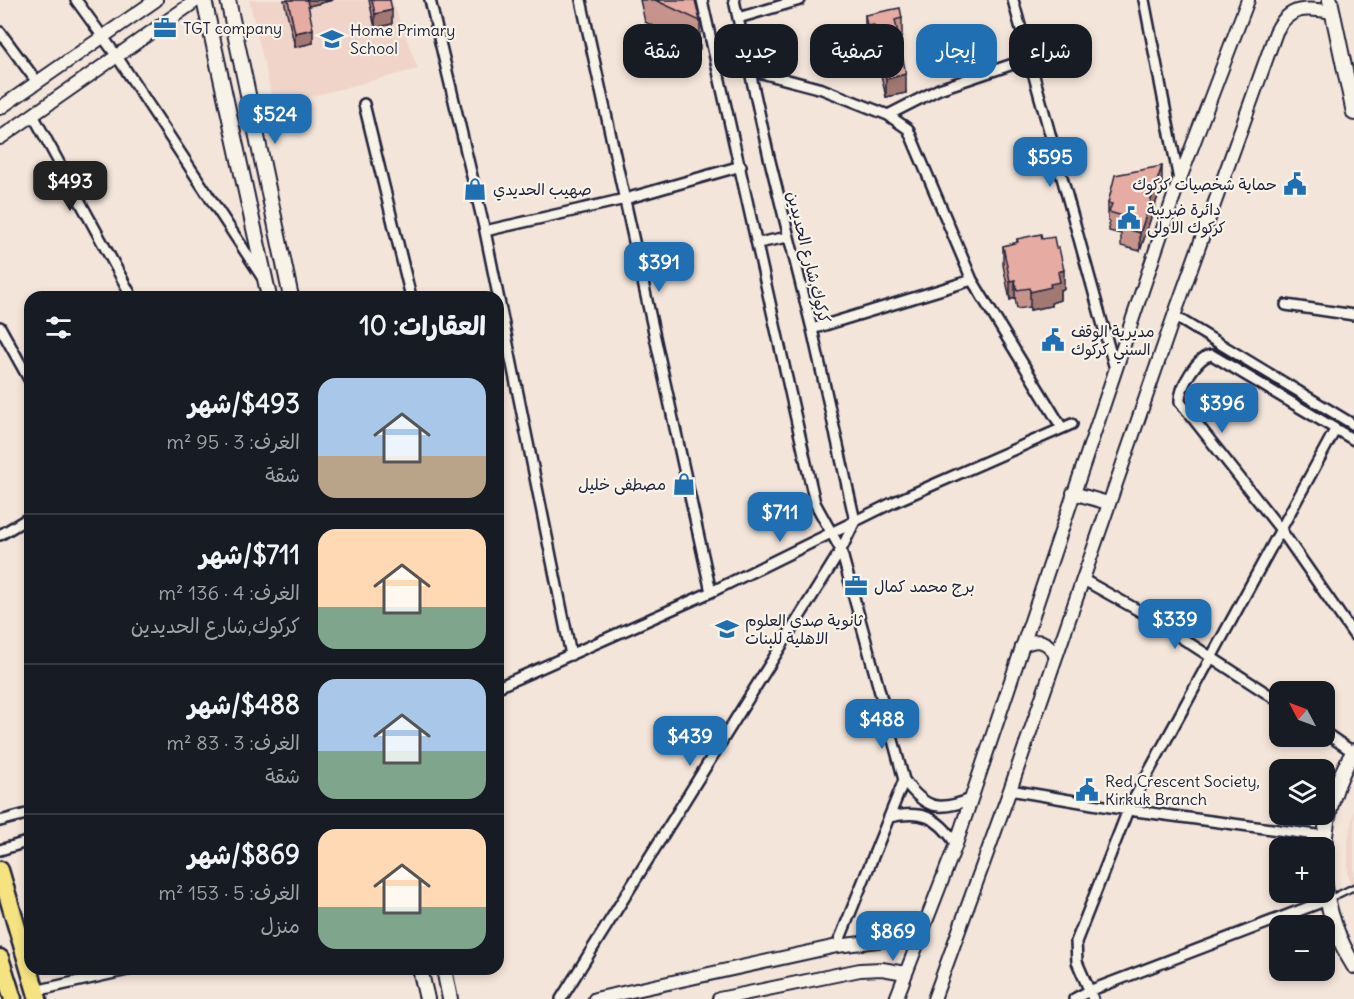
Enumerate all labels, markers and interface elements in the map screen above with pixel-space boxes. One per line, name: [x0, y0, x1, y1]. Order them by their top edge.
office icon: TGT company: [152, 15, 178, 41]
place label: TGT company: [183, 18, 282, 38]
place label: Home Primary School: [350, 20, 455, 58]
chip: شقة: [623, 24, 702, 78]
chip: جديد: [714, 24, 798, 78]
chip: تصفية: [810, 24, 904, 78]
chip: إيجار: [916, 24, 997, 78]
chip: شراء: [1009, 24, 1092, 78]
school or university icon: Home Primary School: [319, 26, 345, 52]
pin: $524: [239, 94, 311, 145]
text: $524: [253, 101, 297, 126]
pin: $595: [1014, 137, 1086, 188]
text: $595: [1027, 144, 1073, 169]
pin: $493: [34, 161, 106, 212]
text: $493: [47, 168, 93, 193]
public building icon: حماية شخصيات كركوك: [1282, 171, 1308, 197]
place label: حماية شخصيات كركوك: [1132, 174, 1277, 195]
shop icon: صهيب الحديدي: [462, 176, 488, 202]
place label: صهيب الحديدي: [493, 179, 592, 201]
street label: كركوك,شارع الحديدين: [781, 189, 835, 326]
place label: دائرة ضريبة كركوك الاولى: [1147, 199, 1226, 238]
public building icon: دائرة ضريبة كركوك الاولى: [1116, 205, 1142, 231]
pin: $391: [623, 242, 695, 293]
text: $391: [638, 249, 680, 274]
text: العقارات: 10: [359, 309, 486, 342]
icon: filters: [42, 311, 75, 344]
place label: مديرية الوقف السني كركوك: [1071, 321, 1155, 364]
public building icon: مديرية الوقف السني كركوك: [1040, 327, 1066, 353]
pin: $396: [1186, 383, 1258, 434]
text: $493/شهر: [188, 387, 300, 420]
text: $396: [1199, 390, 1245, 415]
icon: home: [366, 402, 438, 474]
text: الغرف: 3 · 95 m²: [166, 429, 300, 454]
text: شقة: [265, 462, 300, 487]
shop icon: مصطفى خليل: [671, 471, 697, 497]
place label: مصطفى خليل: [578, 474, 666, 495]
pin: $711: [744, 492, 816, 543]
text: $711: [762, 499, 798, 524]
text: $711/شهر: [200, 538, 300, 571]
icon: home: [366, 553, 438, 625]
office icon: برج محمد كمال: [843, 573, 869, 599]
place label: برج محمد كمال: [874, 576, 975, 597]
text: الغرف: 4 · 136 m²: [158, 580, 300, 605]
pin: $339: [1139, 599, 1211, 650]
text: $339: [1152, 606, 1198, 631]
place label: ثانوية صدى العلوم الاهلية للبنات: [745, 610, 864, 648]
text: كركوك,شارع الحديدين: [131, 613, 300, 638]
school or university icon: ثانوية صدى العلوم الاهلية للبنات: [714, 616, 740, 642]
north arrow: [1269, 681, 1335, 747]
map controls: [1269, 681, 1335, 981]
text: $488/شهر: [188, 688, 300, 721]
pin: $488: [846, 699, 918, 750]
icon: home: [366, 703, 438, 775]
text: $488: [859, 706, 905, 731]
pin: $439: [654, 716, 726, 767]
text: $439: [667, 723, 713, 748]
text: الغرف: 3 · 83 m²: [167, 730, 300, 755]
button: layers: [1269, 759, 1335, 825]
text: شقة: [265, 763, 300, 788]
place label: Red Crescent Society, Kirkuk Branch: [1105, 771, 1260, 809]
public building icon: Red Crescent Society, Kirkuk Branch: [1074, 777, 1100, 803]
button: +: [1269, 837, 1335, 903]
text: $869/شهر: [188, 838, 300, 871]
icon: home: [366, 853, 438, 925]
text: الغرف: 5 · 153 m²: [159, 880, 300, 905]
pin: $869: [857, 911, 929, 962]
text: منزل: [261, 913, 300, 938]
button: −: [1269, 915, 1335, 981]
text: $869: [870, 918, 916, 943]

